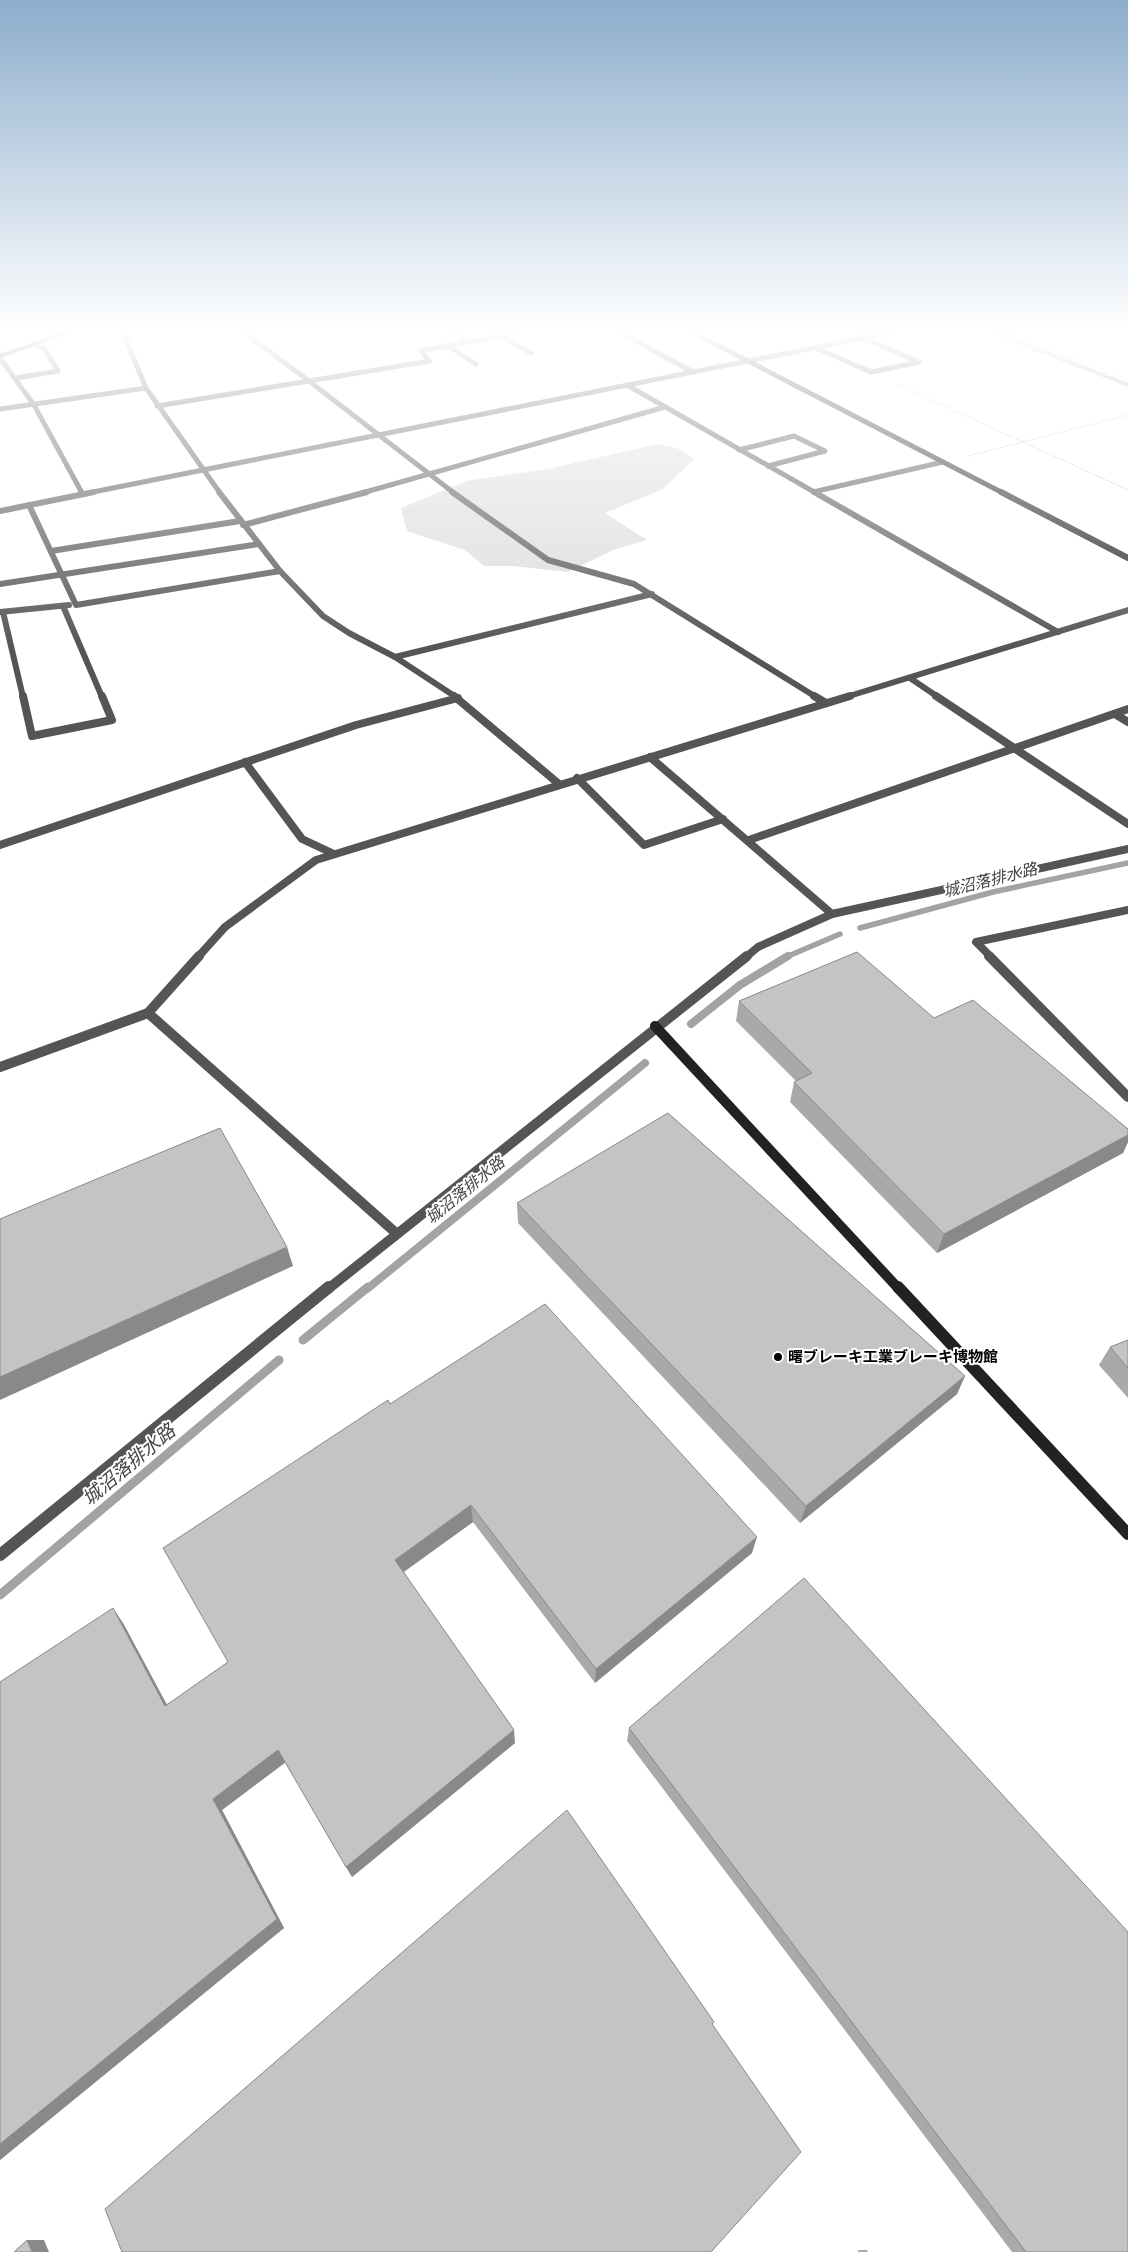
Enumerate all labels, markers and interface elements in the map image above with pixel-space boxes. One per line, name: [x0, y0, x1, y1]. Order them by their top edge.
water label: 城沼落排水路: [941, 859, 1041, 901]
water label: 城沼落排水路: [422, 1151, 510, 1228]
place label: 曙ブレーキ工業ブレーキ博物館: [788, 1348, 998, 1366]
marker: 曙ブレーキ工業ブレーキ博物館: [772, 1351, 784, 1363]
water label: 城沼落排水路: [78, 1419, 181, 1510]

